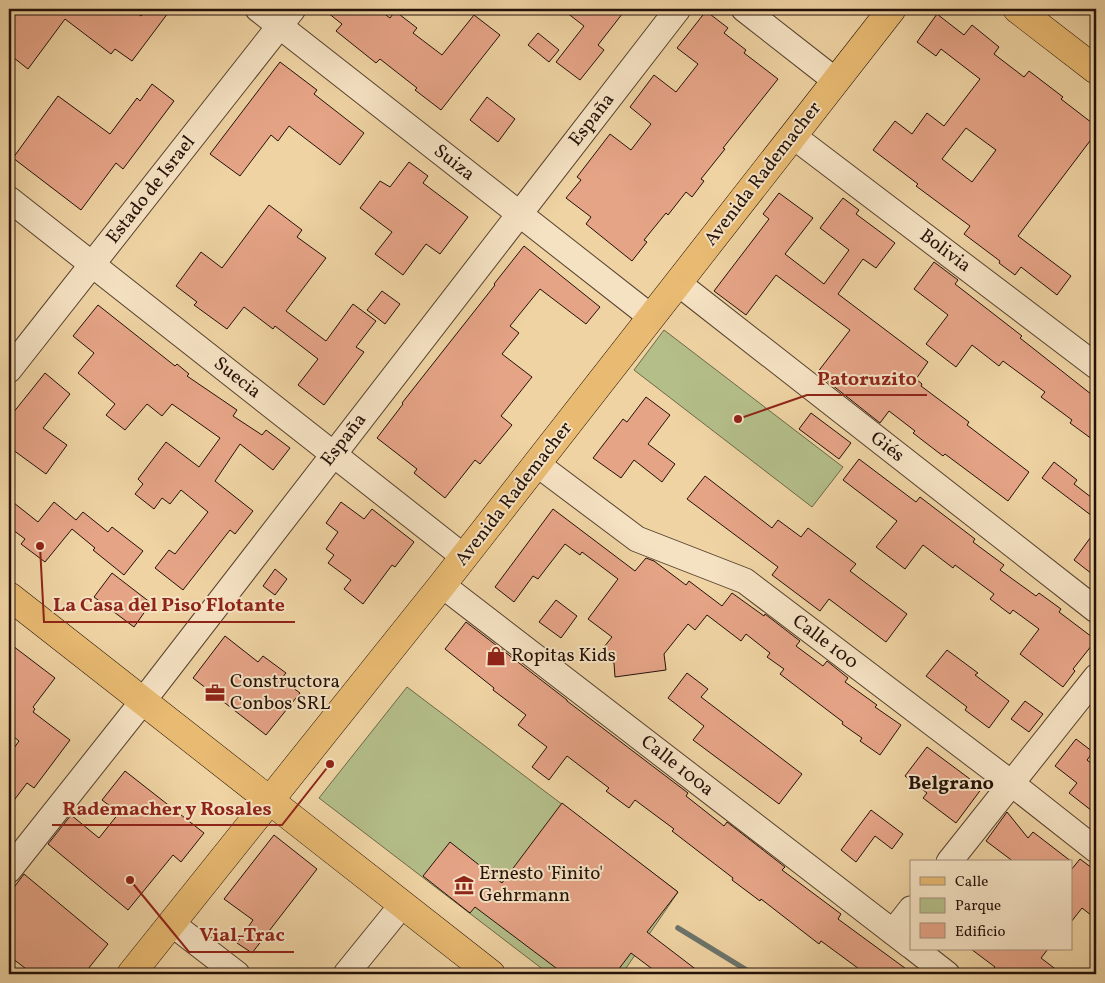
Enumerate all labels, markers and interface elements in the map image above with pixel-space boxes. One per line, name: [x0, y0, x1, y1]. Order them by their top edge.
street label: España: [563, 88, 621, 152]
street label: Avenida Rademacher: [698, 96, 828, 252]
street label: Estado de Israel: [100, 130, 202, 250]
street label: Suiza: [428, 139, 480, 187]
street label: Bolivia: [914, 223, 976, 279]
street label: Suecia: [208, 351, 266, 405]
callout: Patoruzito: [807, 360, 927, 395]
text: Patoruzito: [817, 366, 917, 394]
street label: España: [315, 408, 373, 472]
street label: Avenida Rademacher: [449, 416, 579, 572]
street label: Giés: [865, 425, 909, 469]
callout: La Casa del Piso Flotante: [44, 587, 295, 622]
text: La Casa del Piso Flotante: [53, 592, 285, 620]
street label: Calle 100: [787, 609, 863, 675]
place label: Ropitas Kids: [511, 643, 616, 669]
shop icon: Ropitas Kids: [485, 645, 507, 667]
place label: Constructora Conbos SRL: [230, 669, 340, 717]
office icon: Constructora Conbos SRL: [204, 682, 226, 704]
street label: Calle 100a: [635, 729, 719, 803]
district label: Belgrano: [908, 770, 994, 798]
callout: Rademacher y Rosales: [52, 790, 282, 825]
text: Rademacher y Rosales: [62, 796, 272, 824]
legend: [910, 860, 1072, 950]
place label: Ernesto 'Finito' Gehrmann: [479, 861, 603, 909]
text: Calle: [955, 872, 988, 893]
museum icon: Ernesto 'Finito' Gehrmann: [453, 874, 475, 896]
text: Parque: [955, 896, 1001, 917]
callout: Vial-Trac: [189, 917, 294, 952]
text: Vial-Trac: [199, 922, 285, 950]
text: Edificio: [955, 922, 1006, 943]

